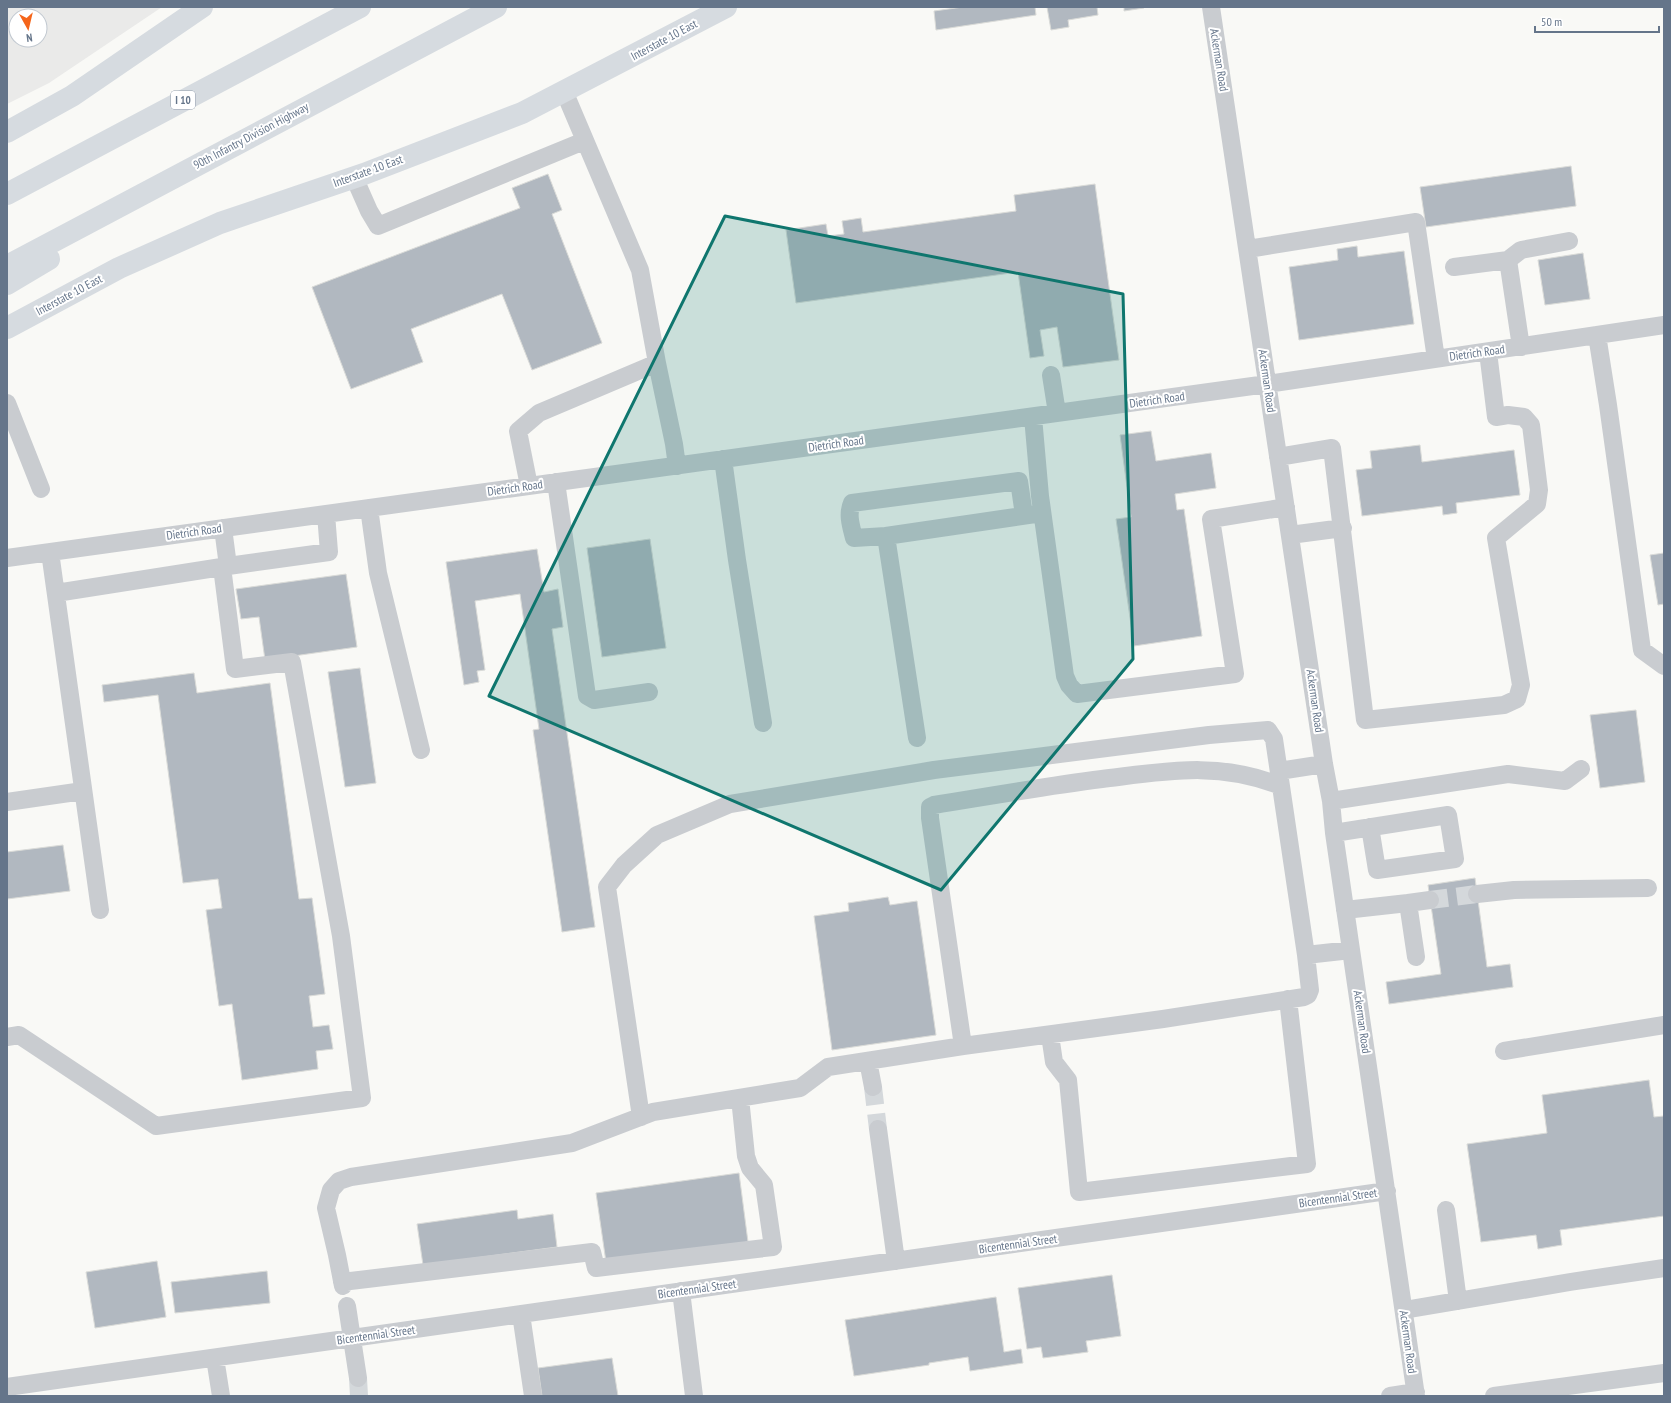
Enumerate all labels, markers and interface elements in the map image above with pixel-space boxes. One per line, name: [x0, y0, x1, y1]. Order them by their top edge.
north arrow: [8, 8, 48, 48]
scale bar: [1535, 8, 1659, 34]
text: 50 m: [1541, 14, 1562, 29]
street label: Interstate 10 East: [628, 15, 700, 63]
street label: Ackerman Road: [1207, 27, 1232, 92]
text: N: [25, 31, 33, 45]
road number: I 10: [171, 91, 195, 109]
street label: 90th Infantry Division Highway: [191, 99, 311, 172]
street label: Interstate 10 East: [331, 151, 405, 190]
street label: Interstate 10 East: [33, 270, 105, 318]
street label: Dietrich Road: [1448, 341, 1506, 364]
street label: Ackerman Road: [1256, 348, 1279, 413]
street label: Dietrich Road: [1128, 388, 1186, 411]
street label: Dietrich Road: [807, 432, 865, 455]
street label: Dietrich Road: [486, 476, 544, 499]
street label: Dietrich Road: [165, 520, 223, 543]
street label: Ackerman Road: [1304, 668, 1327, 733]
street label: Ackerman Road: [1351, 989, 1374, 1054]
street label: Bicentennial Street: [1298, 1184, 1379, 1210]
street label: Bicentennial Street: [978, 1230, 1059, 1256]
street label: Bicentennial Street: [657, 1275, 738, 1301]
street label: Ackerman Road: [1397, 1309, 1420, 1374]
street label: Bicentennial Street: [336, 1321, 417, 1347]

